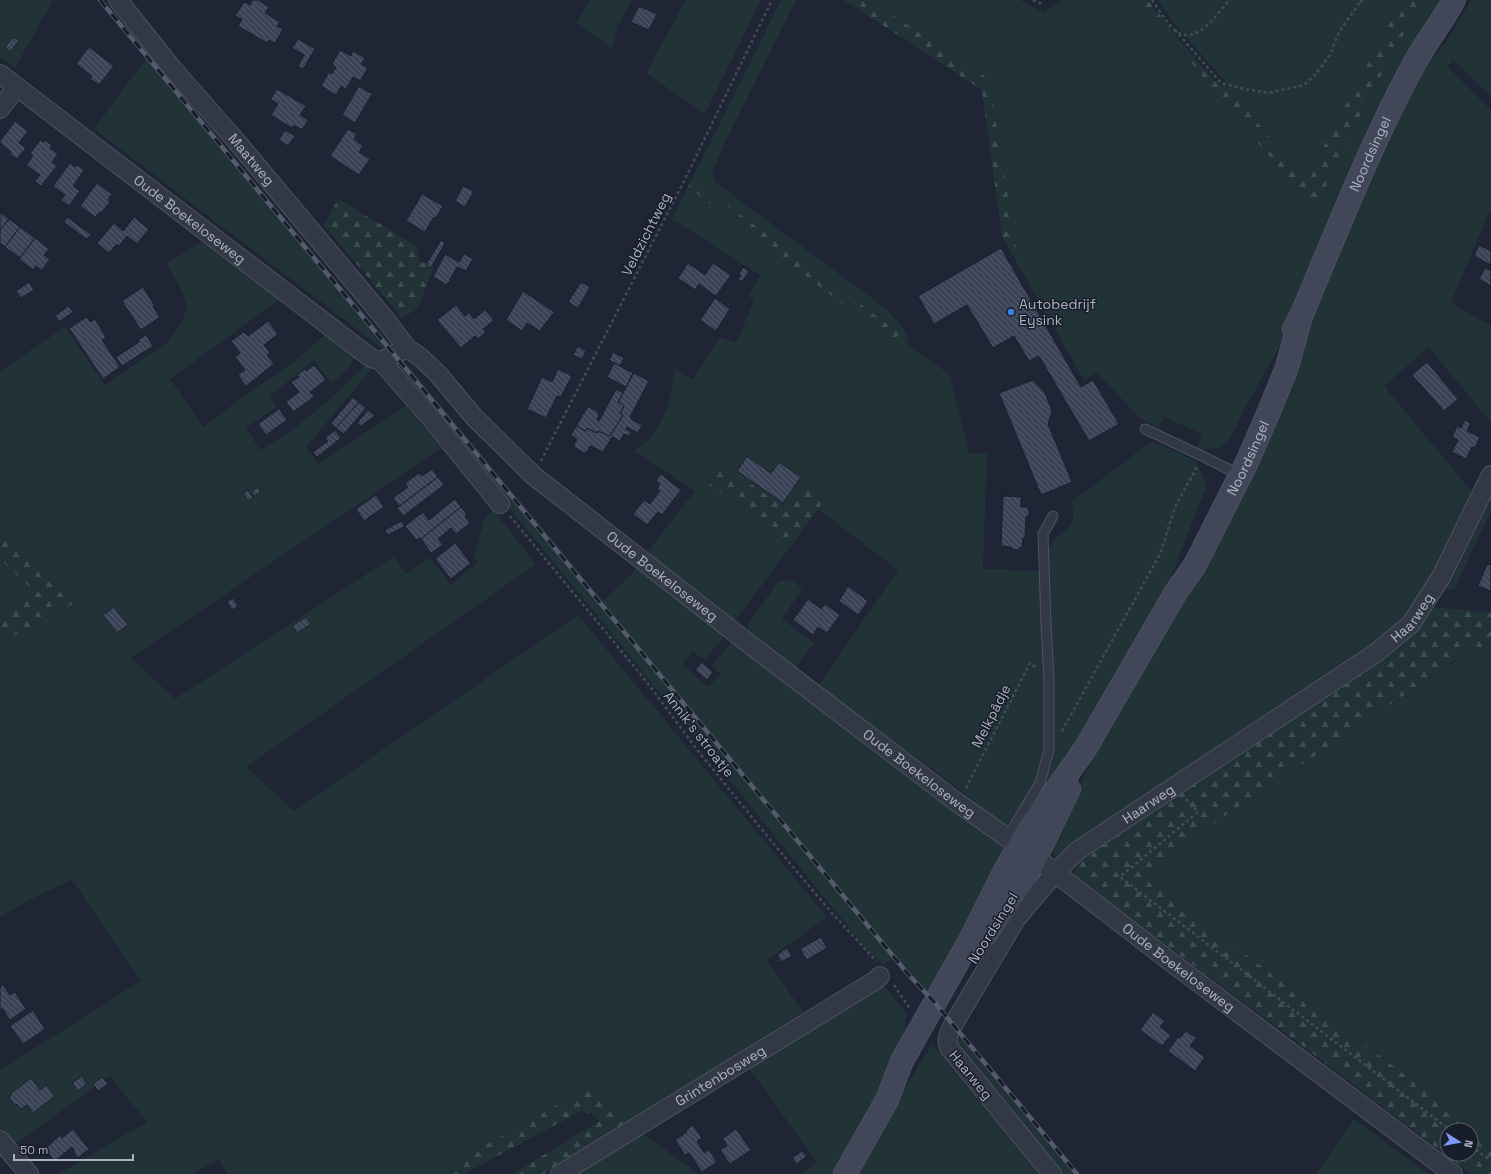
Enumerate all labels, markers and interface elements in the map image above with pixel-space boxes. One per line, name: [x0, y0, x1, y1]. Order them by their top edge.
street label: Noordsingel: [1345, 113, 1395, 194]
street label: Maatweg: [225, 130, 279, 189]
street label: Oude Boekeloseweg: [130, 171, 249, 268]
street label: Veldzichtweg: [617, 189, 675, 279]
place label: Autobedrijf Eysink: [1019, 295, 1096, 329]
marker: Autobedrijf Eysink: [1006, 307, 1016, 317]
street label: Noordsingel: [1223, 418, 1273, 499]
street label: Oude Boekeloseweg: [603, 527, 722, 625]
street label: Haarweg: [1387, 590, 1437, 646]
street label: Melkpâdje: [967, 681, 1015, 751]
street label: Annik's stroatje: [660, 687, 738, 781]
street label: Oude Boekeloseweg: [859, 725, 979, 822]
street label: Haarweg: [1119, 780, 1178, 828]
street label: Noordsingel: [964, 889, 1022, 967]
street label: Oude Boekeloseweg: [1119, 919, 1239, 1016]
street label: Grintenbosweg: [672, 1041, 769, 1110]
street label: Haarweg: [945, 1046, 997, 1104]
north arrow: [1439, 1122, 1479, 1162]
scale bar: [14, 1136, 133, 1162]
text: N: [1461, 1139, 1476, 1149]
text: 50 m: [20, 1142, 48, 1158]

